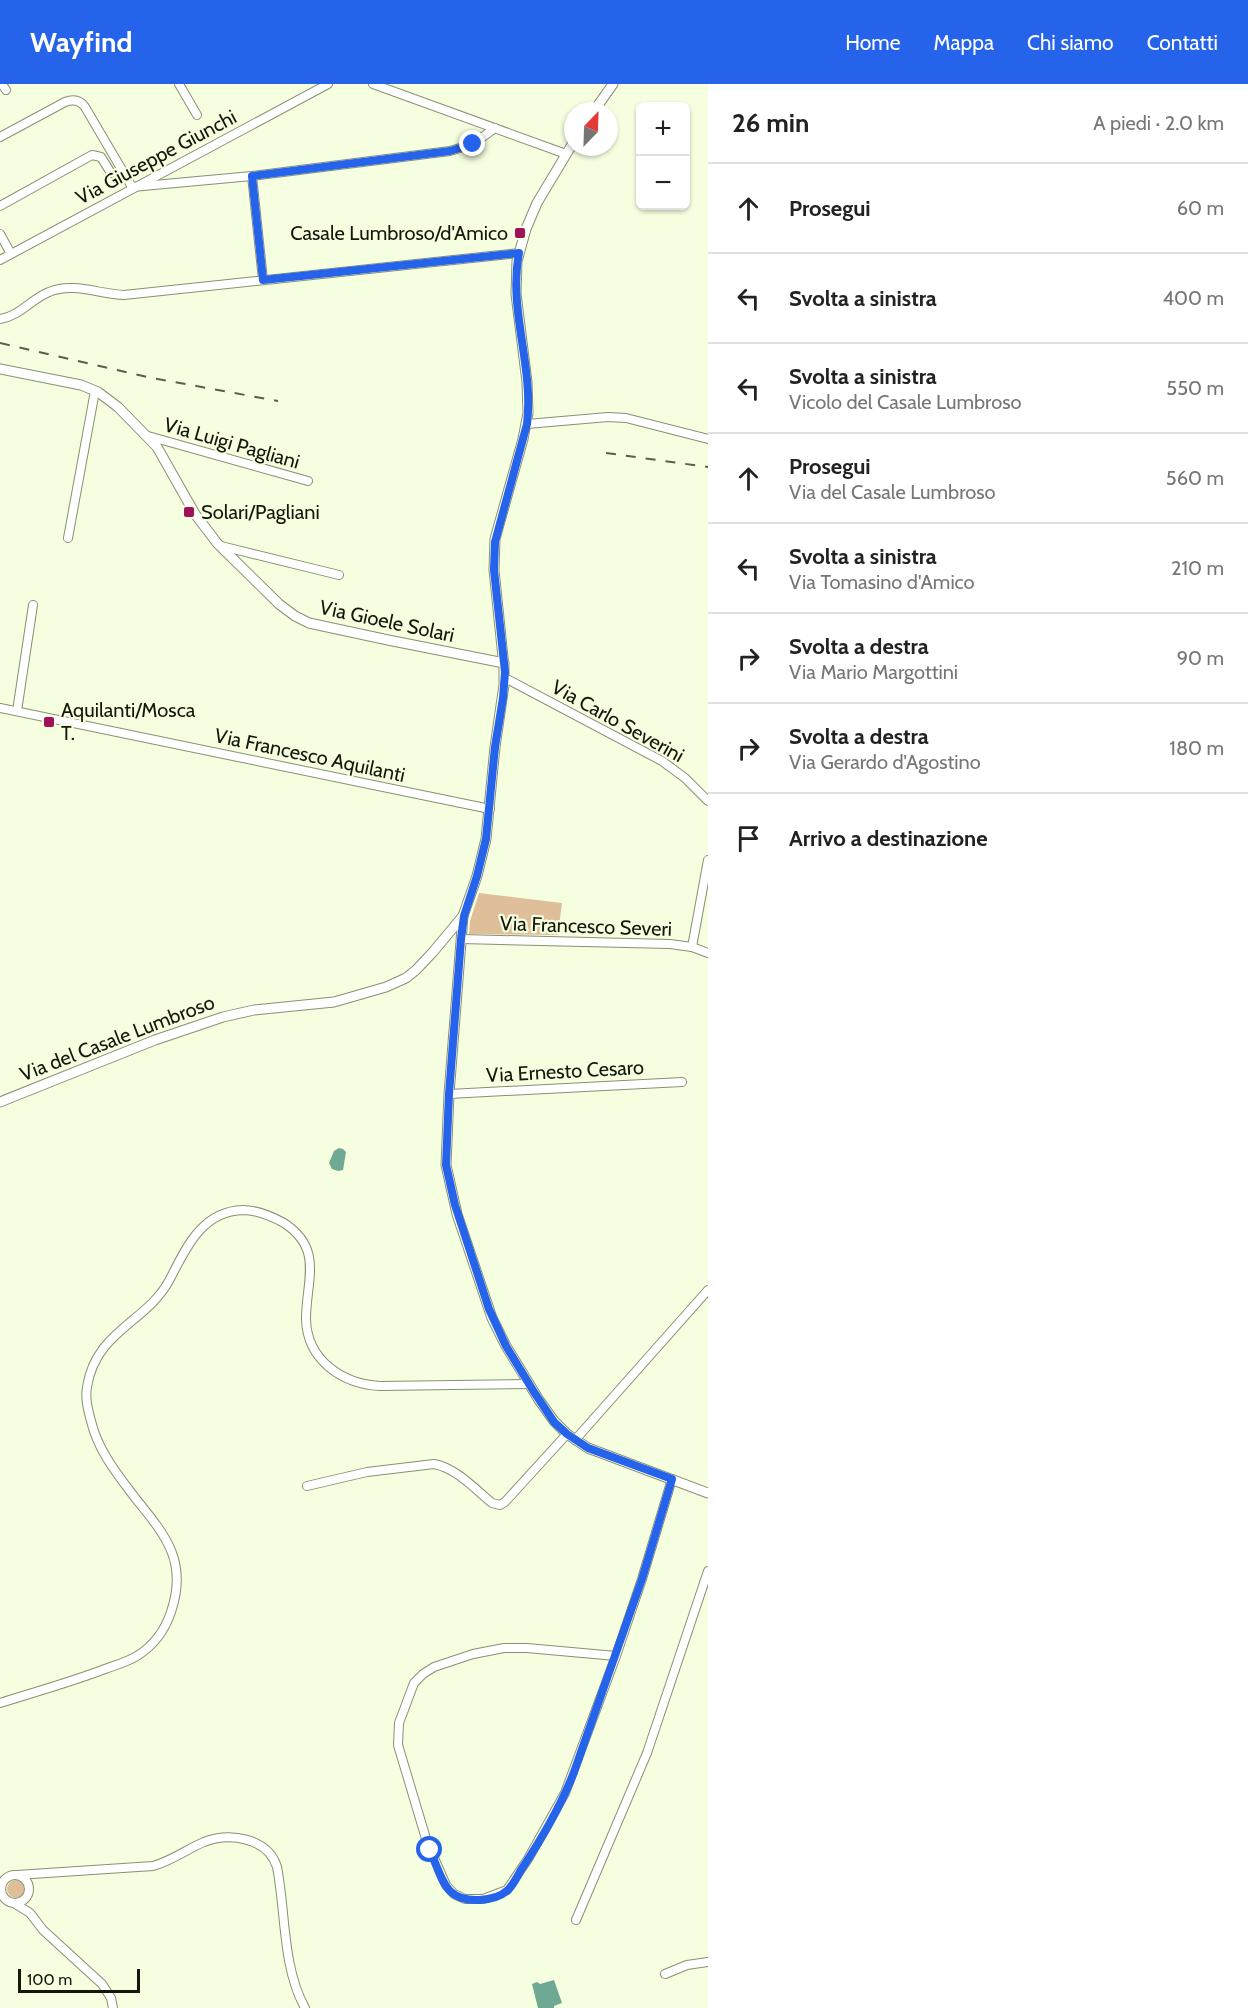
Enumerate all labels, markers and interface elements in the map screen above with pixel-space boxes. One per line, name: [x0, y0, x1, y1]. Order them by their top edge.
text: Wayfind: [30, 25, 132, 59]
text: Home: [845, 30, 900, 55]
text: Mappa: [933, 30, 994, 55]
text: Chi siamo: [1027, 30, 1114, 55]
text: Contatti: [1147, 30, 1218, 55]
north arrow: [564, 102, 618, 156]
map controls: [636, 102, 690, 210]
button: +: [636, 102, 690, 156]
street label: Via Giuseppe Giunchi: [72, 105, 240, 209]
text: 26 min: [732, 107, 809, 139]
text: A piedi · 2.0 km: [1093, 111, 1224, 135]
route end: [459, 130, 485, 156]
button: −: [636, 156, 690, 210]
icon: ahead: [732, 192, 765, 225]
text: Prosegui: [789, 195, 871, 222]
text: 60 m: [1177, 196, 1224, 220]
place label: Casale Lumbroso/d'Amico: [290, 221, 508, 245]
marker: Casale Lumbroso/d'Amico: [513, 226, 527, 240]
icon: left: [732, 282, 765, 315]
text: Svolta a sinistra: [789, 285, 937, 312]
text: 400 m: [1162, 286, 1224, 310]
text: Svolta a sinistra: [789, 363, 937, 390]
icon: left: [732, 372, 765, 405]
text: 550 m: [1166, 376, 1224, 400]
text: Vicolo del Casale Lumbroso: [789, 390, 1021, 414]
street label: Via Luigi Pagliani: [161, 412, 303, 474]
text: Prosegui: [789, 453, 871, 480]
icon: ahead: [732, 462, 765, 495]
text: 560 m: [1166, 466, 1224, 490]
text: Via del Casale Lumbroso: [789, 480, 995, 504]
place label: Solari/Pagliani: [201, 500, 320, 524]
marker: Solari/Pagliani: [182, 505, 196, 519]
text: Svolta a sinistra: [789, 543, 937, 570]
icon: left: [732, 552, 765, 585]
text: 210 m: [1171, 556, 1224, 580]
text: Via Tomasino d'Amico: [789, 570, 975, 594]
street label: Via Gioele Solari: [317, 595, 457, 647]
text: Svolta a destra: [789, 633, 929, 660]
icon: right: [732, 642, 765, 675]
text: 90 m: [1177, 646, 1224, 670]
text: Via Mario Margottini: [789, 660, 958, 684]
street label: Via Carlo Severini: [548, 675, 688, 767]
place label: Aquilanti/Mosca T.: [61, 698, 196, 745]
marker: Aquilanti/Mosca T.: [42, 715, 56, 729]
street label: Via Francesco Aquilanti: [213, 723, 407, 787]
text: Svolta a destra: [789, 723, 929, 750]
icon: right: [732, 732, 765, 765]
text: 180 m: [1169, 736, 1224, 760]
text: Via Gerardo d'Agostino: [789, 750, 981, 774]
icon: arrive: [732, 822, 765, 855]
text: Arrivo a destinazione: [789, 825, 987, 852]
street label: Via Francesco Severi: [500, 911, 672, 941]
street label: Via del Casale Lumbroso: [16, 990, 218, 1086]
street label: Via Ernesto Cesaro: [486, 1055, 644, 1087]
route start: [416, 1836, 442, 1862]
scale bar: [18, 1966, 140, 1994]
text: 100 m: [27, 1970, 72, 1989]

